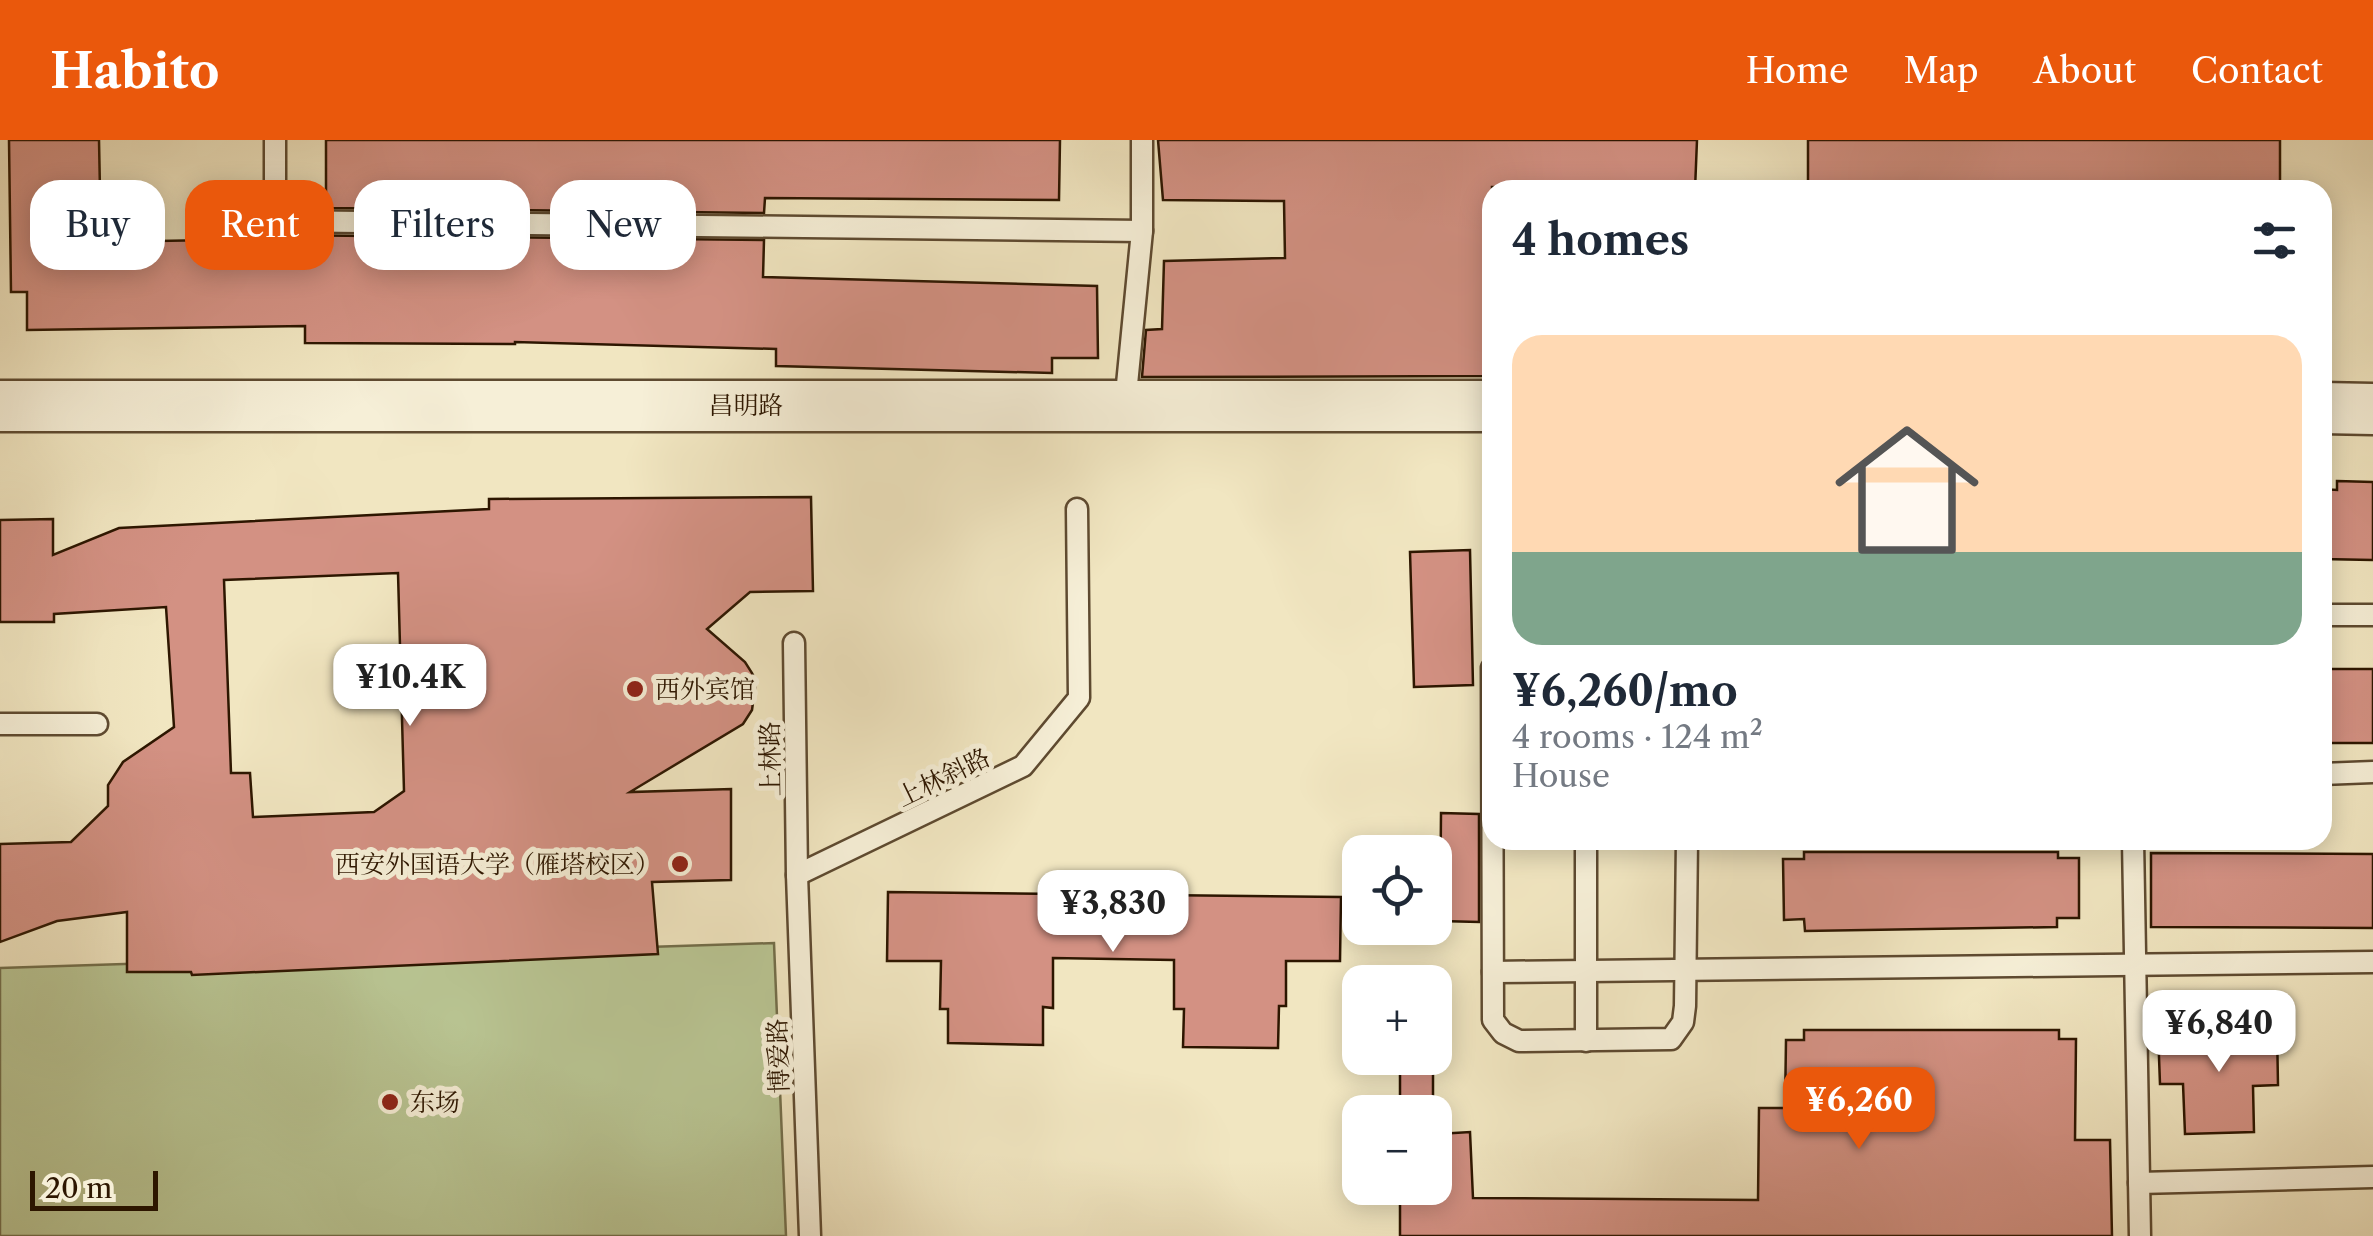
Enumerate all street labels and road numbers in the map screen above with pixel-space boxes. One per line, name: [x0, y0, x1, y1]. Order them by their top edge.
street label: 昌明路: [708, 390, 784, 421]
street label: 上林路: [754, 721, 787, 797]
street label: 上林斜路: [891, 742, 995, 813]
street label: 博爱路: [762, 1018, 795, 1094]

